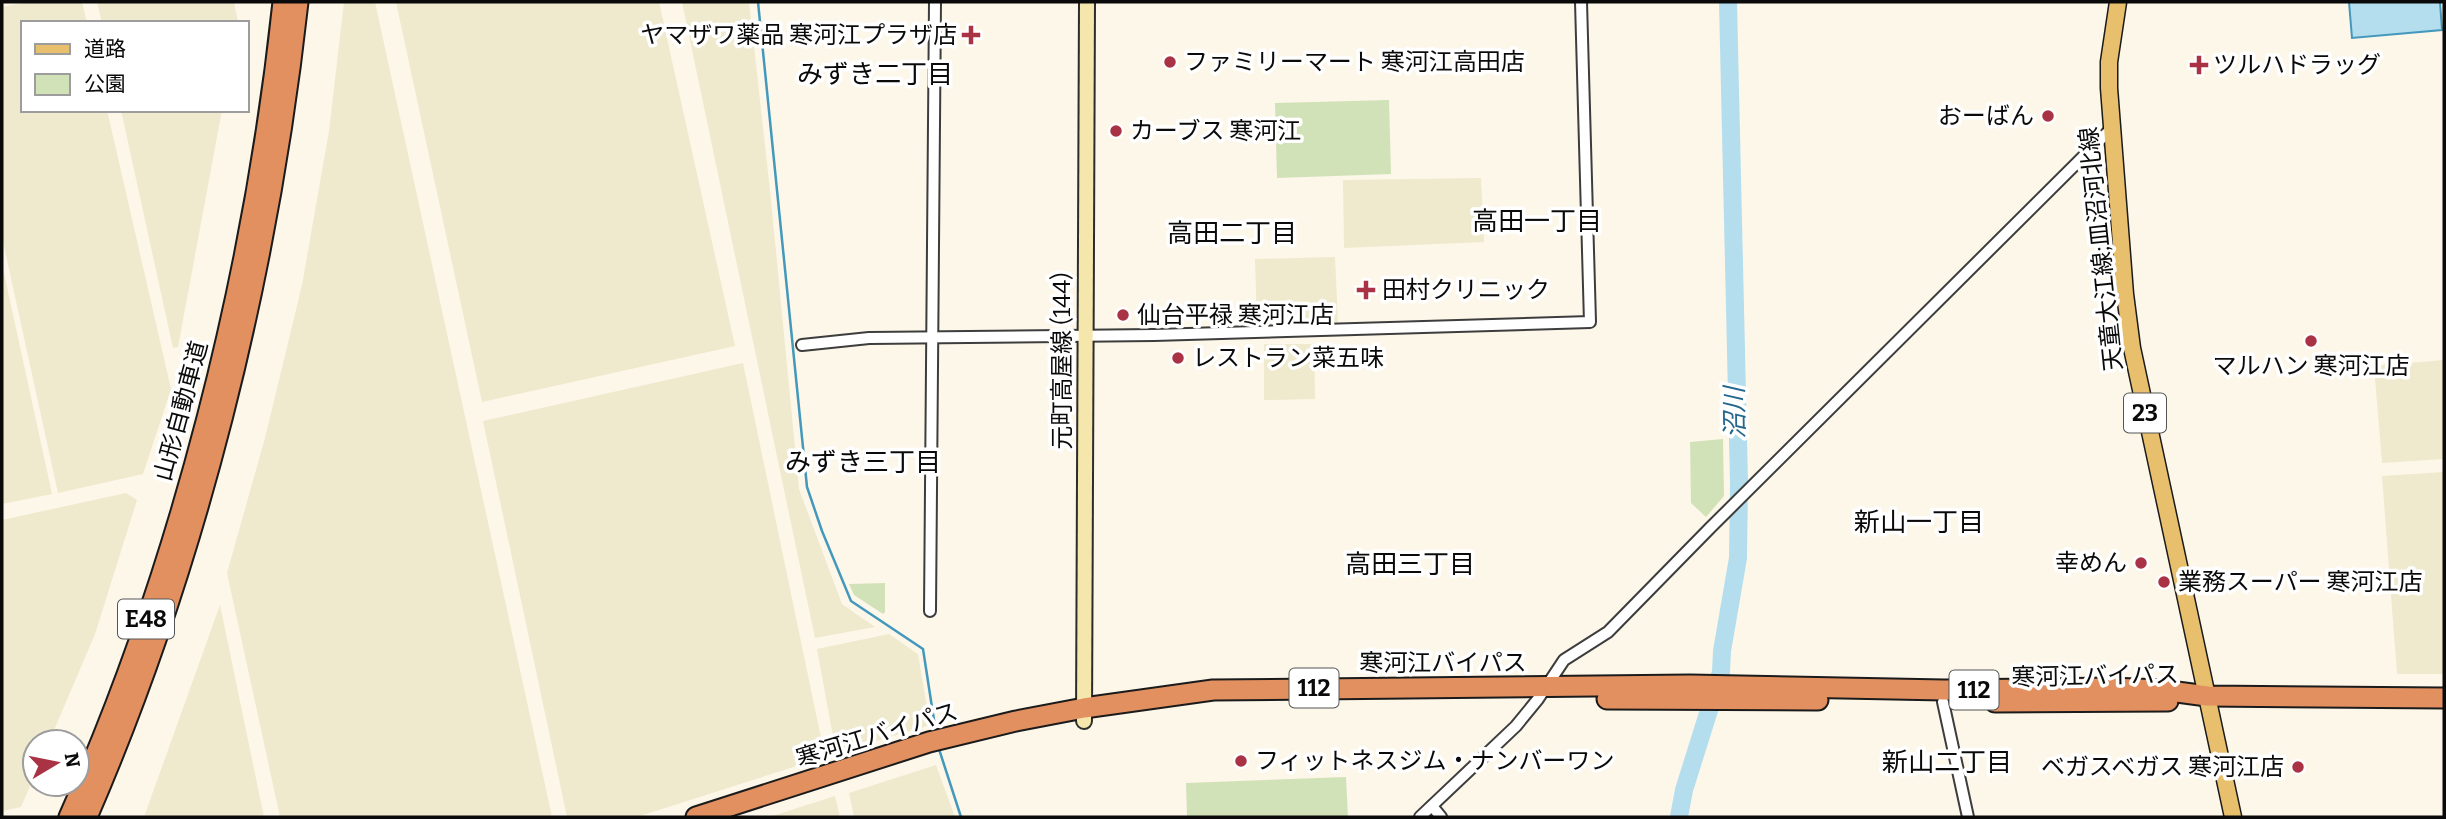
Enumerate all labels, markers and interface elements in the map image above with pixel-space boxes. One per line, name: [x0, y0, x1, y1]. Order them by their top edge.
legend: [21, 21, 248, 112]
place label: ヤマザワ薬品 寒河江プラザ店: [640, 21, 957, 49]
marker: ヤマザワ薬品 寒河江プラザ店: [963, 27, 979, 43]
text: 道路: [84, 36, 126, 62]
place label: ファミリーマート 寒河江高田店: [1184, 48, 1525, 76]
place label: ツルハドラッグ: [2213, 51, 2381, 79]
marker: ファミリーマート 寒河江高田店: [1162, 54, 1178, 70]
marker: ツルハドラッグ: [2191, 57, 2207, 73]
district label: みずき二丁目: [797, 59, 953, 90]
text: 公園: [84, 71, 126, 97]
place label: おーばん: [1938, 102, 2034, 130]
marker: おーばん: [2040, 108, 2056, 124]
place label: カーブス 寒河江: [1130, 117, 1301, 145]
marker: カーブス 寒河江: [1108, 123, 1124, 139]
street label: 天童大江線;皿沼河北線: [2074, 126, 2128, 372]
district label: 高田一丁目: [1472, 206, 1602, 237]
district label: 高田二丁目: [1167, 218, 1297, 249]
street label: 元町高屋線 (144): [1048, 272, 1076, 450]
place label: 田村クリニック: [1382, 276, 1550, 304]
marker: 田村クリニック: [1356, 280, 1376, 300]
place label: 仙台平禄 寒河江店: [1137, 301, 1334, 329]
marker: 仙台平禄 寒河江店: [1115, 307, 1131, 323]
marker: マルハン 寒河江店: [2303, 333, 2319, 349]
street label: 山形自動車道: [149, 338, 213, 484]
place label: レストラン菜五味: [1192, 344, 1384, 372]
marker: レストラン菜五味: [1170, 350, 1186, 366]
place label: マルハン 寒河江店: [2213, 352, 2409, 380]
water label: 沼川: [1719, 384, 1751, 439]
road number: 23: [2124, 394, 2166, 432]
district label: みずき三丁目: [785, 447, 941, 478]
district label: 新山一丁目: [1854, 507, 1984, 538]
district label: 高田三丁目: [1345, 549, 1475, 580]
place label: 幸めん: [2055, 549, 2127, 577]
marker: 幸めん: [2133, 555, 2149, 571]
place label: 業務スーパー 寒河江店: [2178, 568, 2423, 596]
marker: 業務スーパー 寒河江店: [2156, 574, 2172, 590]
road number: E48: [118, 600, 174, 638]
street label: 寒河江バイパス: [1359, 649, 1527, 677]
street label: 寒河江バイパス: [2011, 661, 2179, 691]
road number: 112: [1290, 668, 1338, 708]
road number: 112: [1950, 670, 1998, 710]
street label: 寒河江バイパス: [793, 697, 961, 773]
north arrow: [21, 728, 91, 798]
place label: フィットネスジム・ナンバーワン: [1255, 747, 1615, 775]
district label: 新山二丁目: [1882, 747, 2012, 778]
text: N: [60, 751, 85, 770]
marker: フィットネスジム・ナンバーワン: [1233, 753, 1249, 769]
place label: ベガスベガス 寒河江店: [2041, 753, 2284, 781]
marker: ベガスベガス 寒河江店: [2290, 759, 2306, 775]

